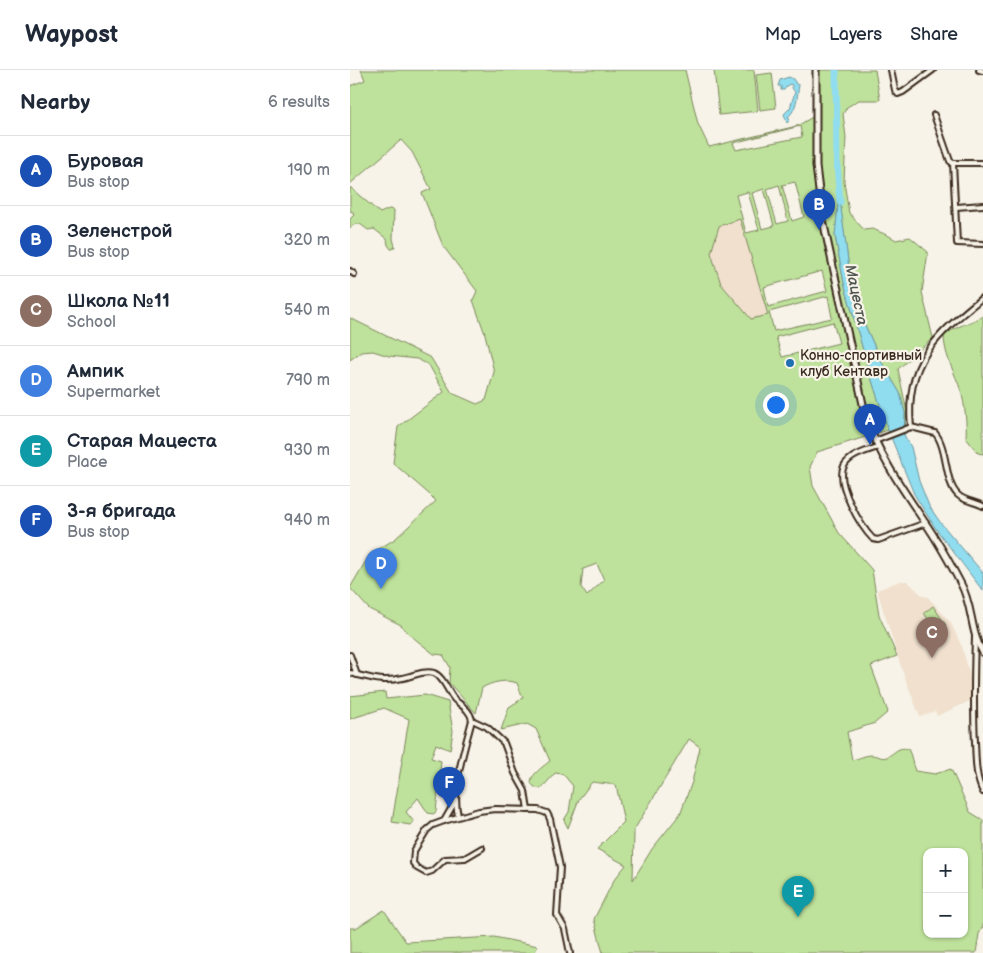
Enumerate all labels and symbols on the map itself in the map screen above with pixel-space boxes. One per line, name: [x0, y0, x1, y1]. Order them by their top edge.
pin: B: [803, 189, 835, 230]
water label: Мацеста: [840, 263, 872, 327]
place label: Конно-спортивный клуб Кентавр: [800, 347, 922, 380]
marker: Конно-спортивный клуб Кентавр: [784, 357, 796, 369]
your location: [763, 392, 789, 418]
pin: A: [854, 404, 886, 445]
pin: D: [365, 548, 397, 589]
pin: C: [916, 617, 948, 658]
pin: F: [433, 767, 465, 808]
pin: E: [782, 876, 814, 917]

